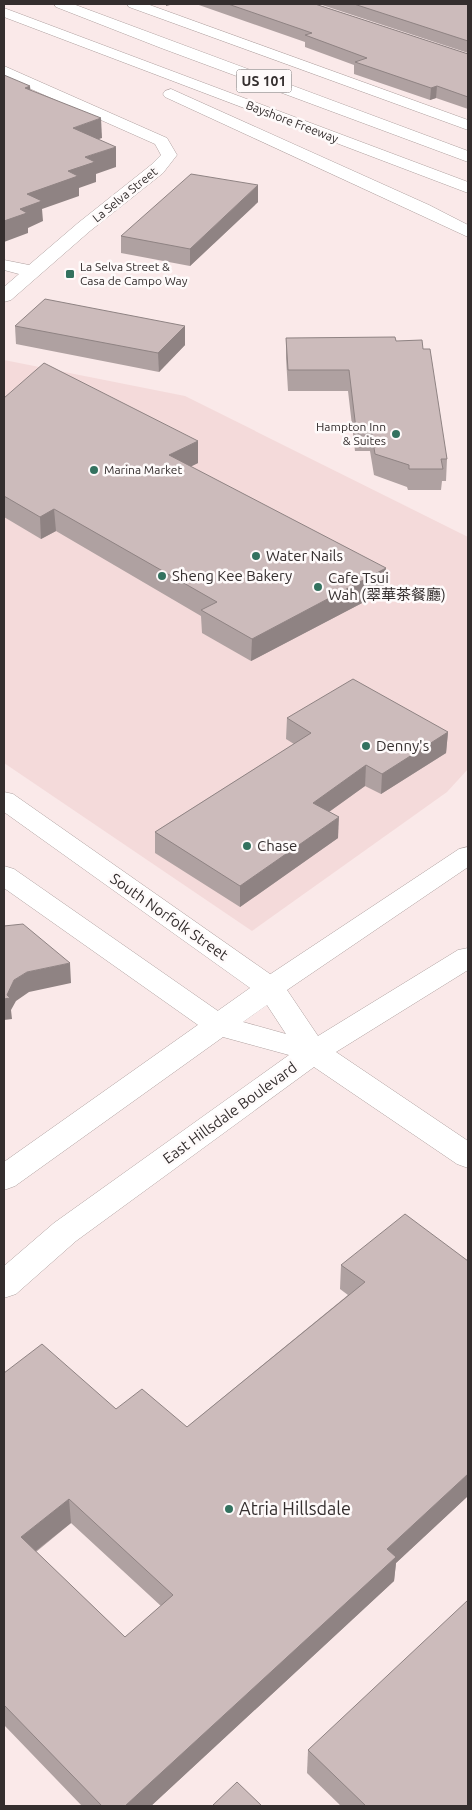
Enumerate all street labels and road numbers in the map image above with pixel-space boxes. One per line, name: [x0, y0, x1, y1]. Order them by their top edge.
road number: US 101: [236, 70, 292, 92]
street label: Bayshore Freeway: [244, 98, 340, 145]
street label: La Selva Street: [90, 164, 160, 225]
street label: South Norfolk Street: [107, 870, 231, 964]
street label: East Hillsdale Boulevard: [160, 1058, 300, 1167]

